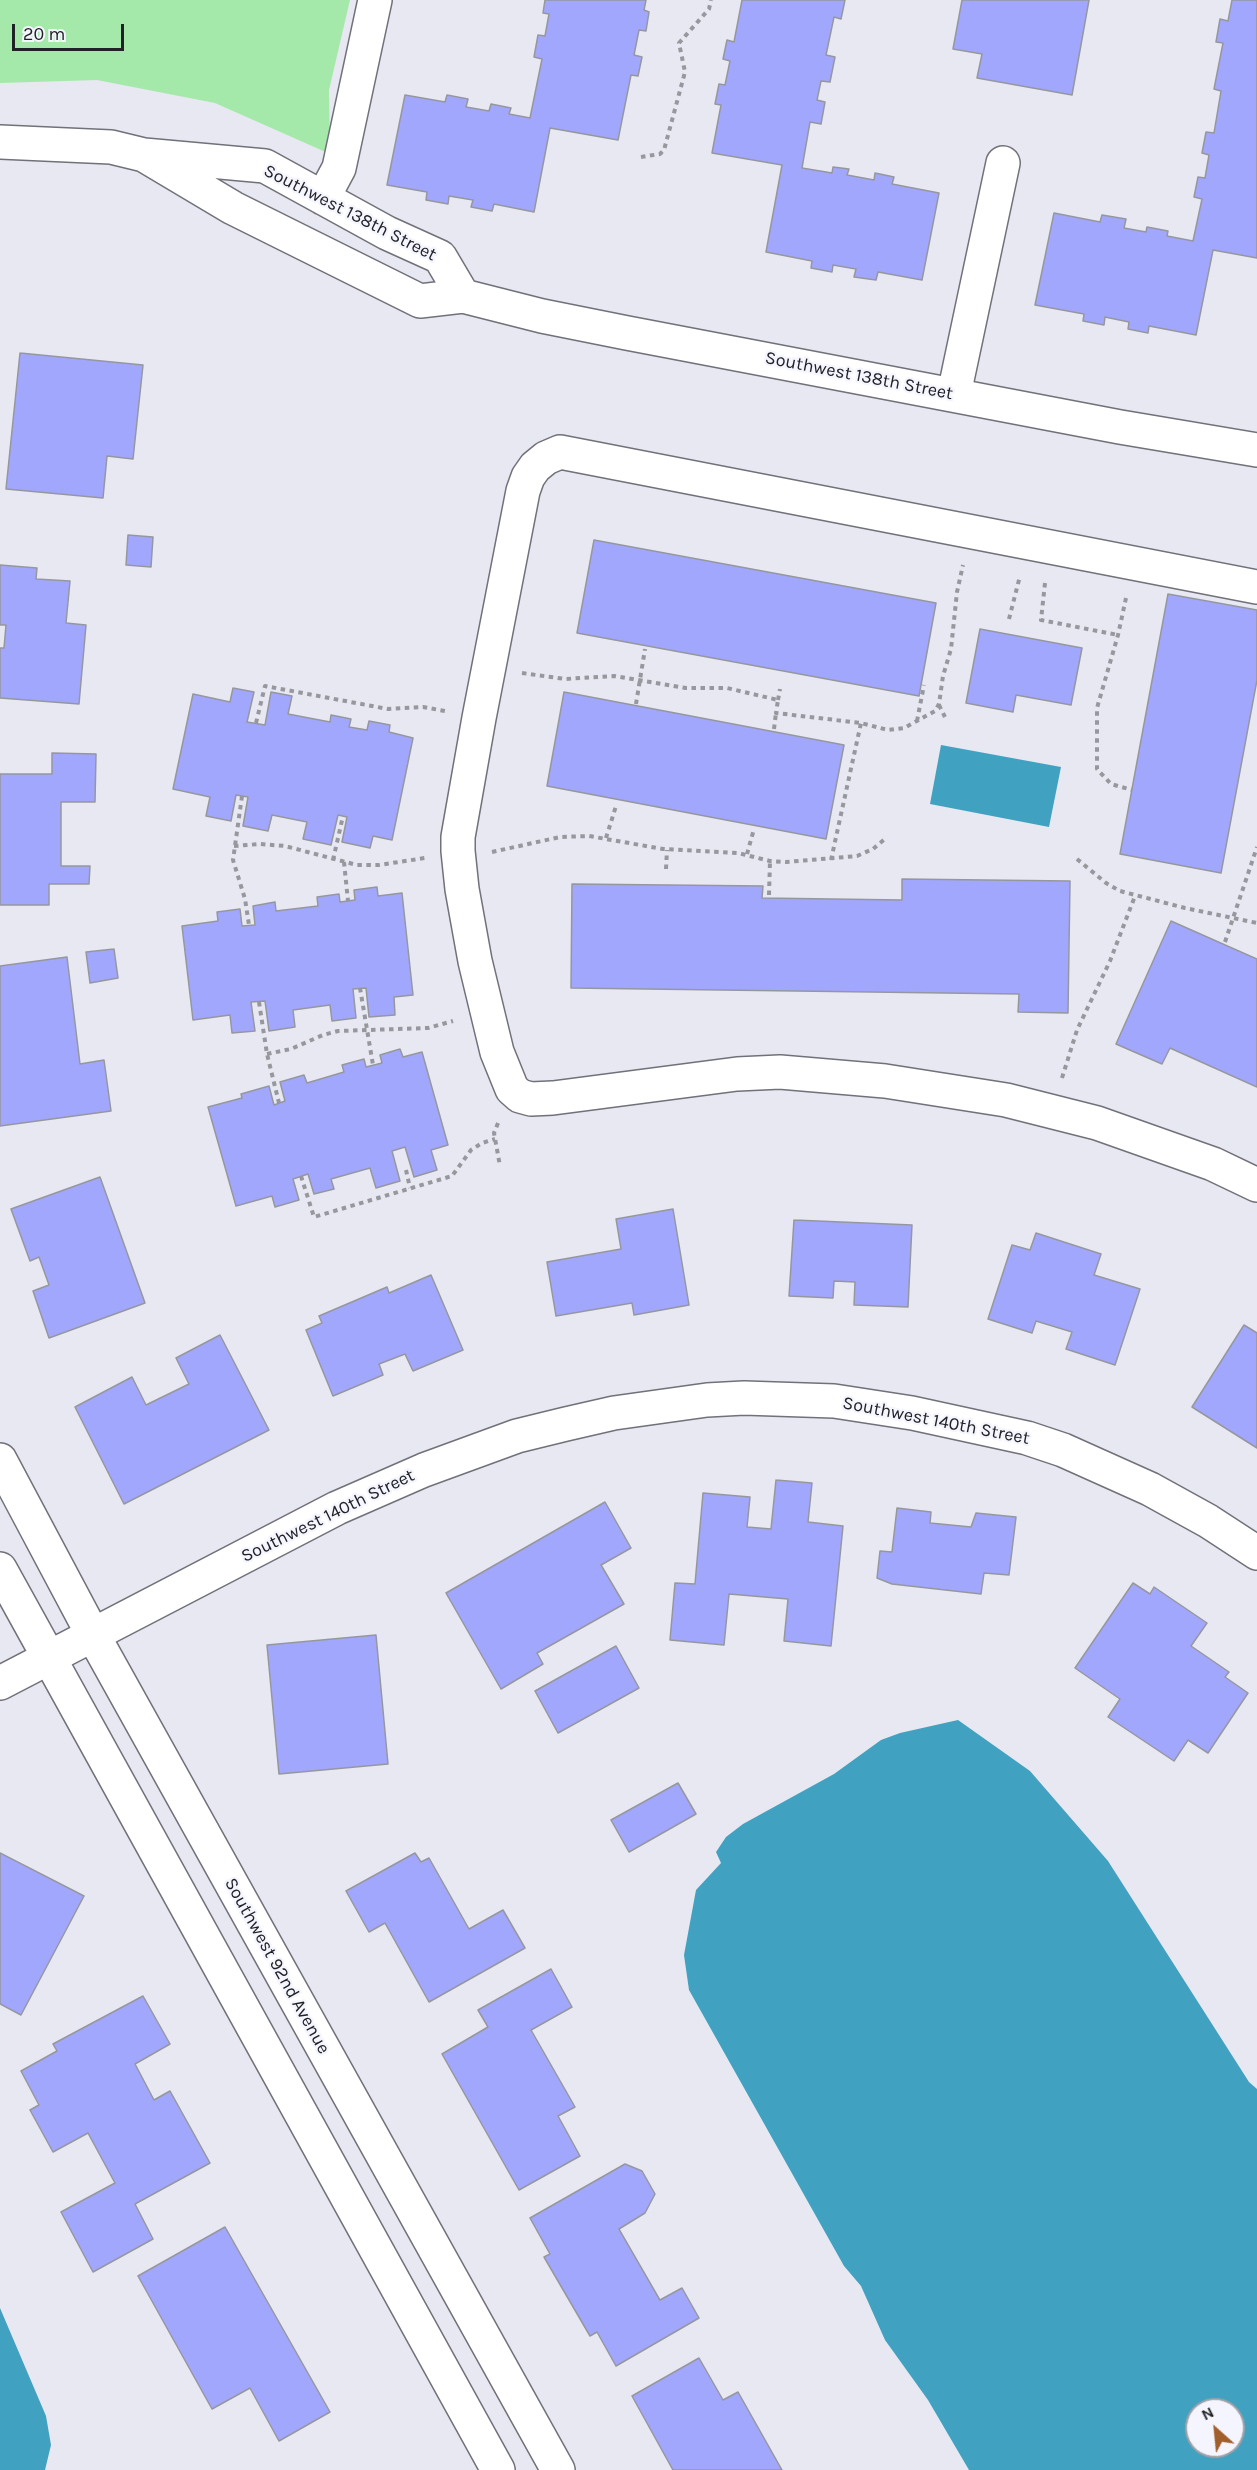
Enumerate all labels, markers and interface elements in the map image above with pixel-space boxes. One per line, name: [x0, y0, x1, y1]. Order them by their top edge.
scale bar: [15, 12, 128, 50]
text: 20 m: [23, 23, 65, 45]
street label: Southwest 138th Street: [260, 160, 440, 266]
street label: Southwest 138th Street: [763, 347, 955, 405]
street label: Southwest 140th Street: [841, 1392, 1031, 1450]
street label: Southwest 140th Street: [238, 1465, 418, 1567]
street label: Southwest 92nd Avenue: [220, 1874, 334, 2058]
north arrow: [1185, 2398, 1245, 2458]
text: N: [1198, 2402, 1217, 2424]

